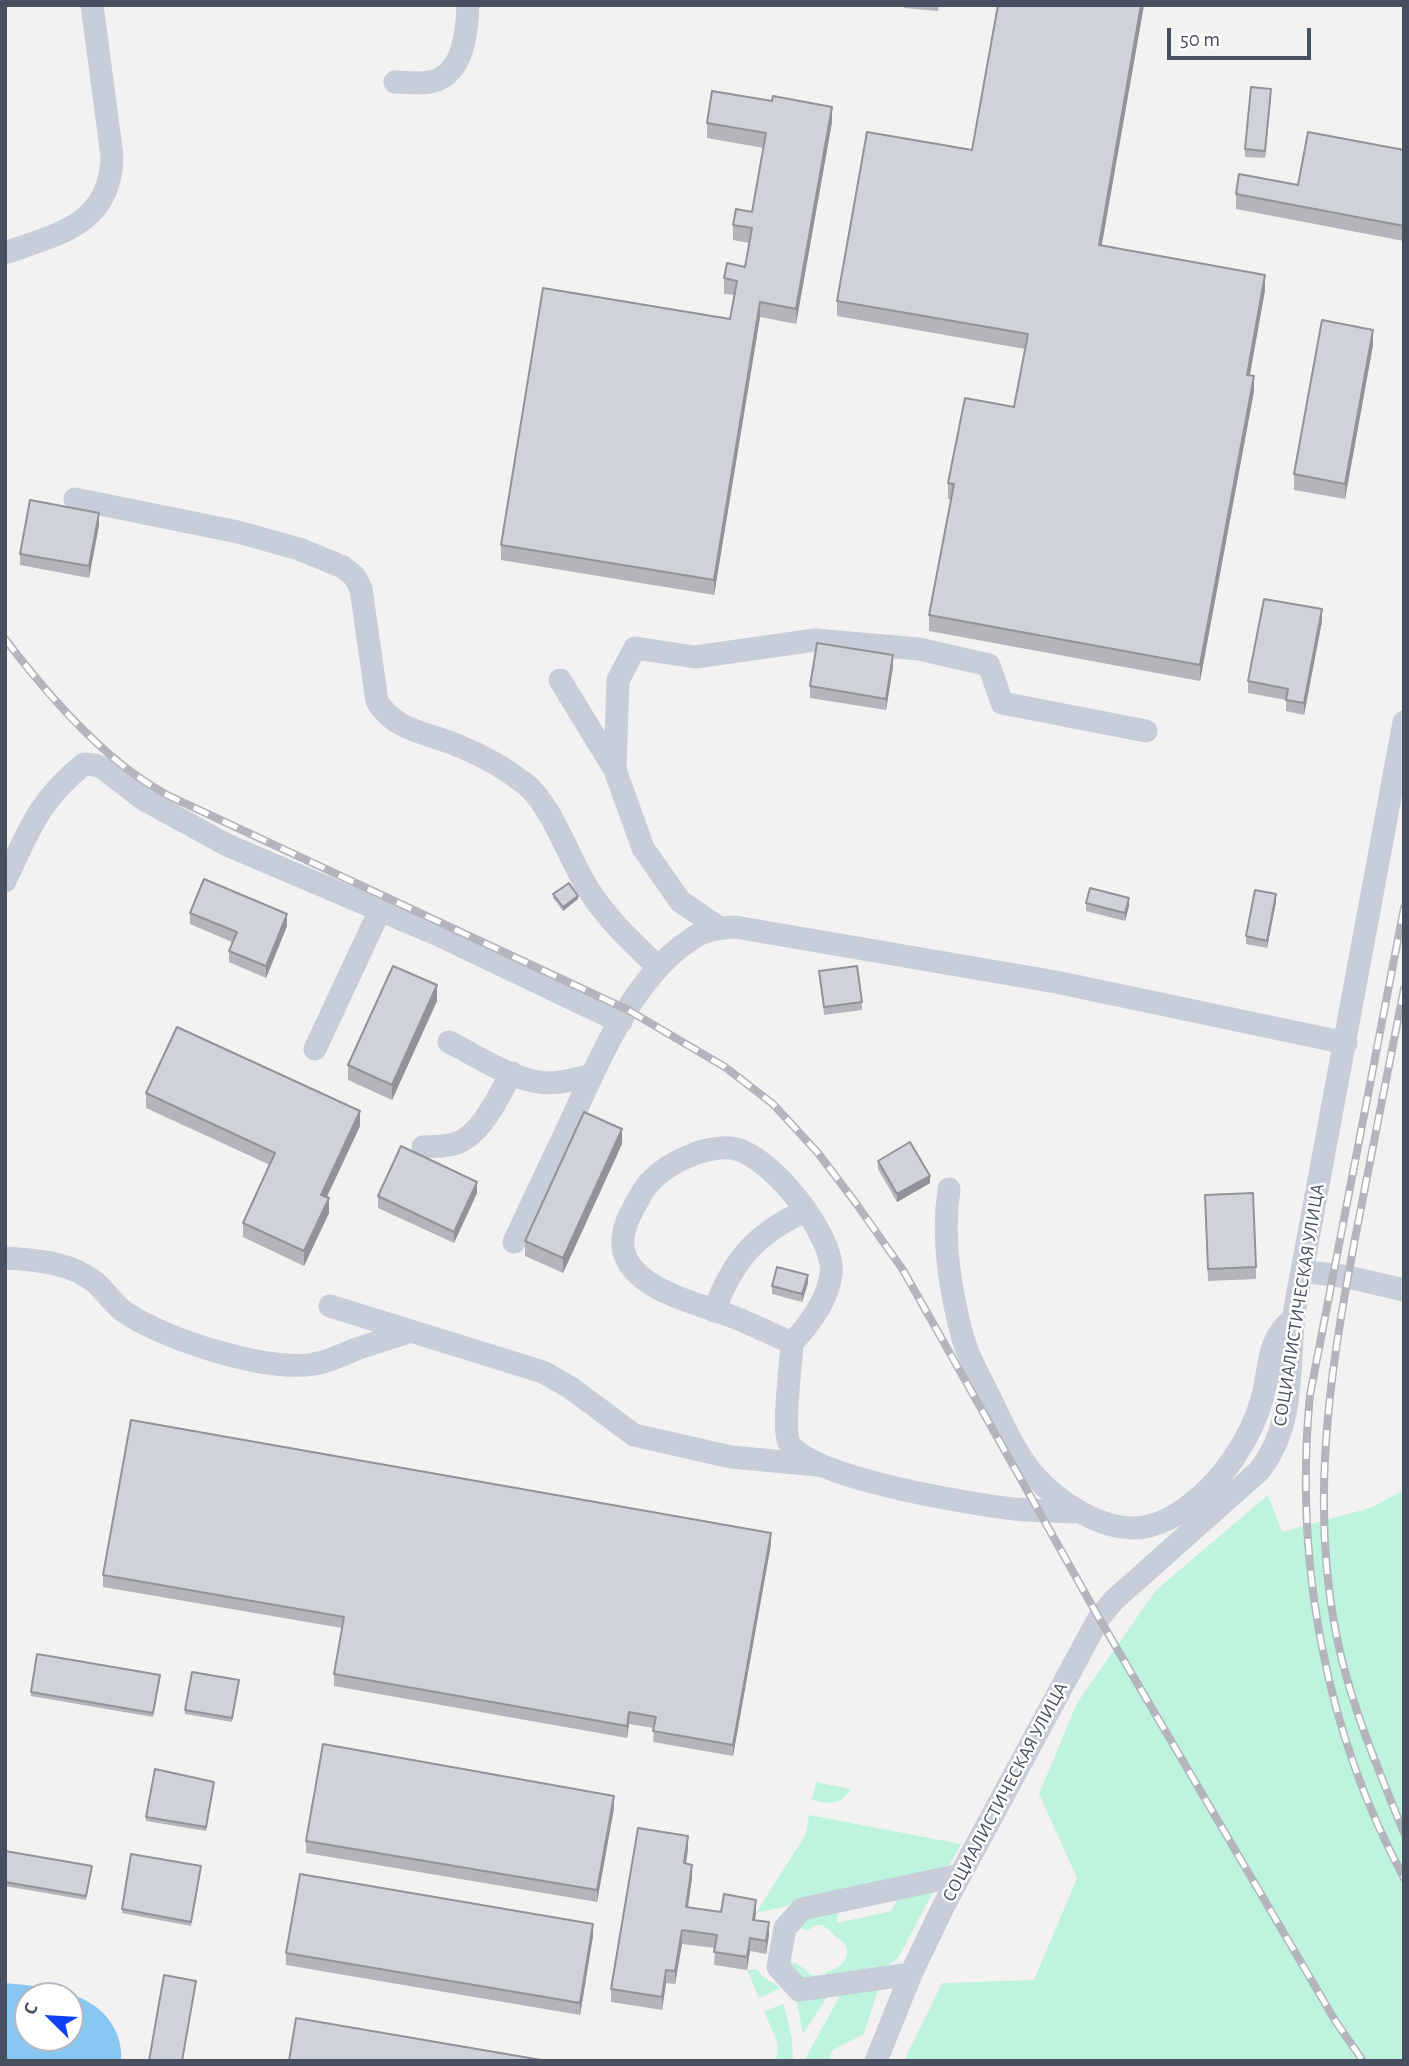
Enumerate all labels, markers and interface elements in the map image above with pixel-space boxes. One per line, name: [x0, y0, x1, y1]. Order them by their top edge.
scale bar: [1171, 14, 1314, 58]
text: 50 m: [1180, 29, 1220, 50]
street label: СОЦИАЛИСТИЧЕСКАЯ УЛИЦА: [1269, 1182, 1329, 1428]
street label: СОЦИАЛИСТИЧЕСКАЯ УЛИЦА: [937, 1678, 1073, 1906]
north arrow: [14, 1982, 84, 2052]
text: С: [20, 2000, 42, 2018]

